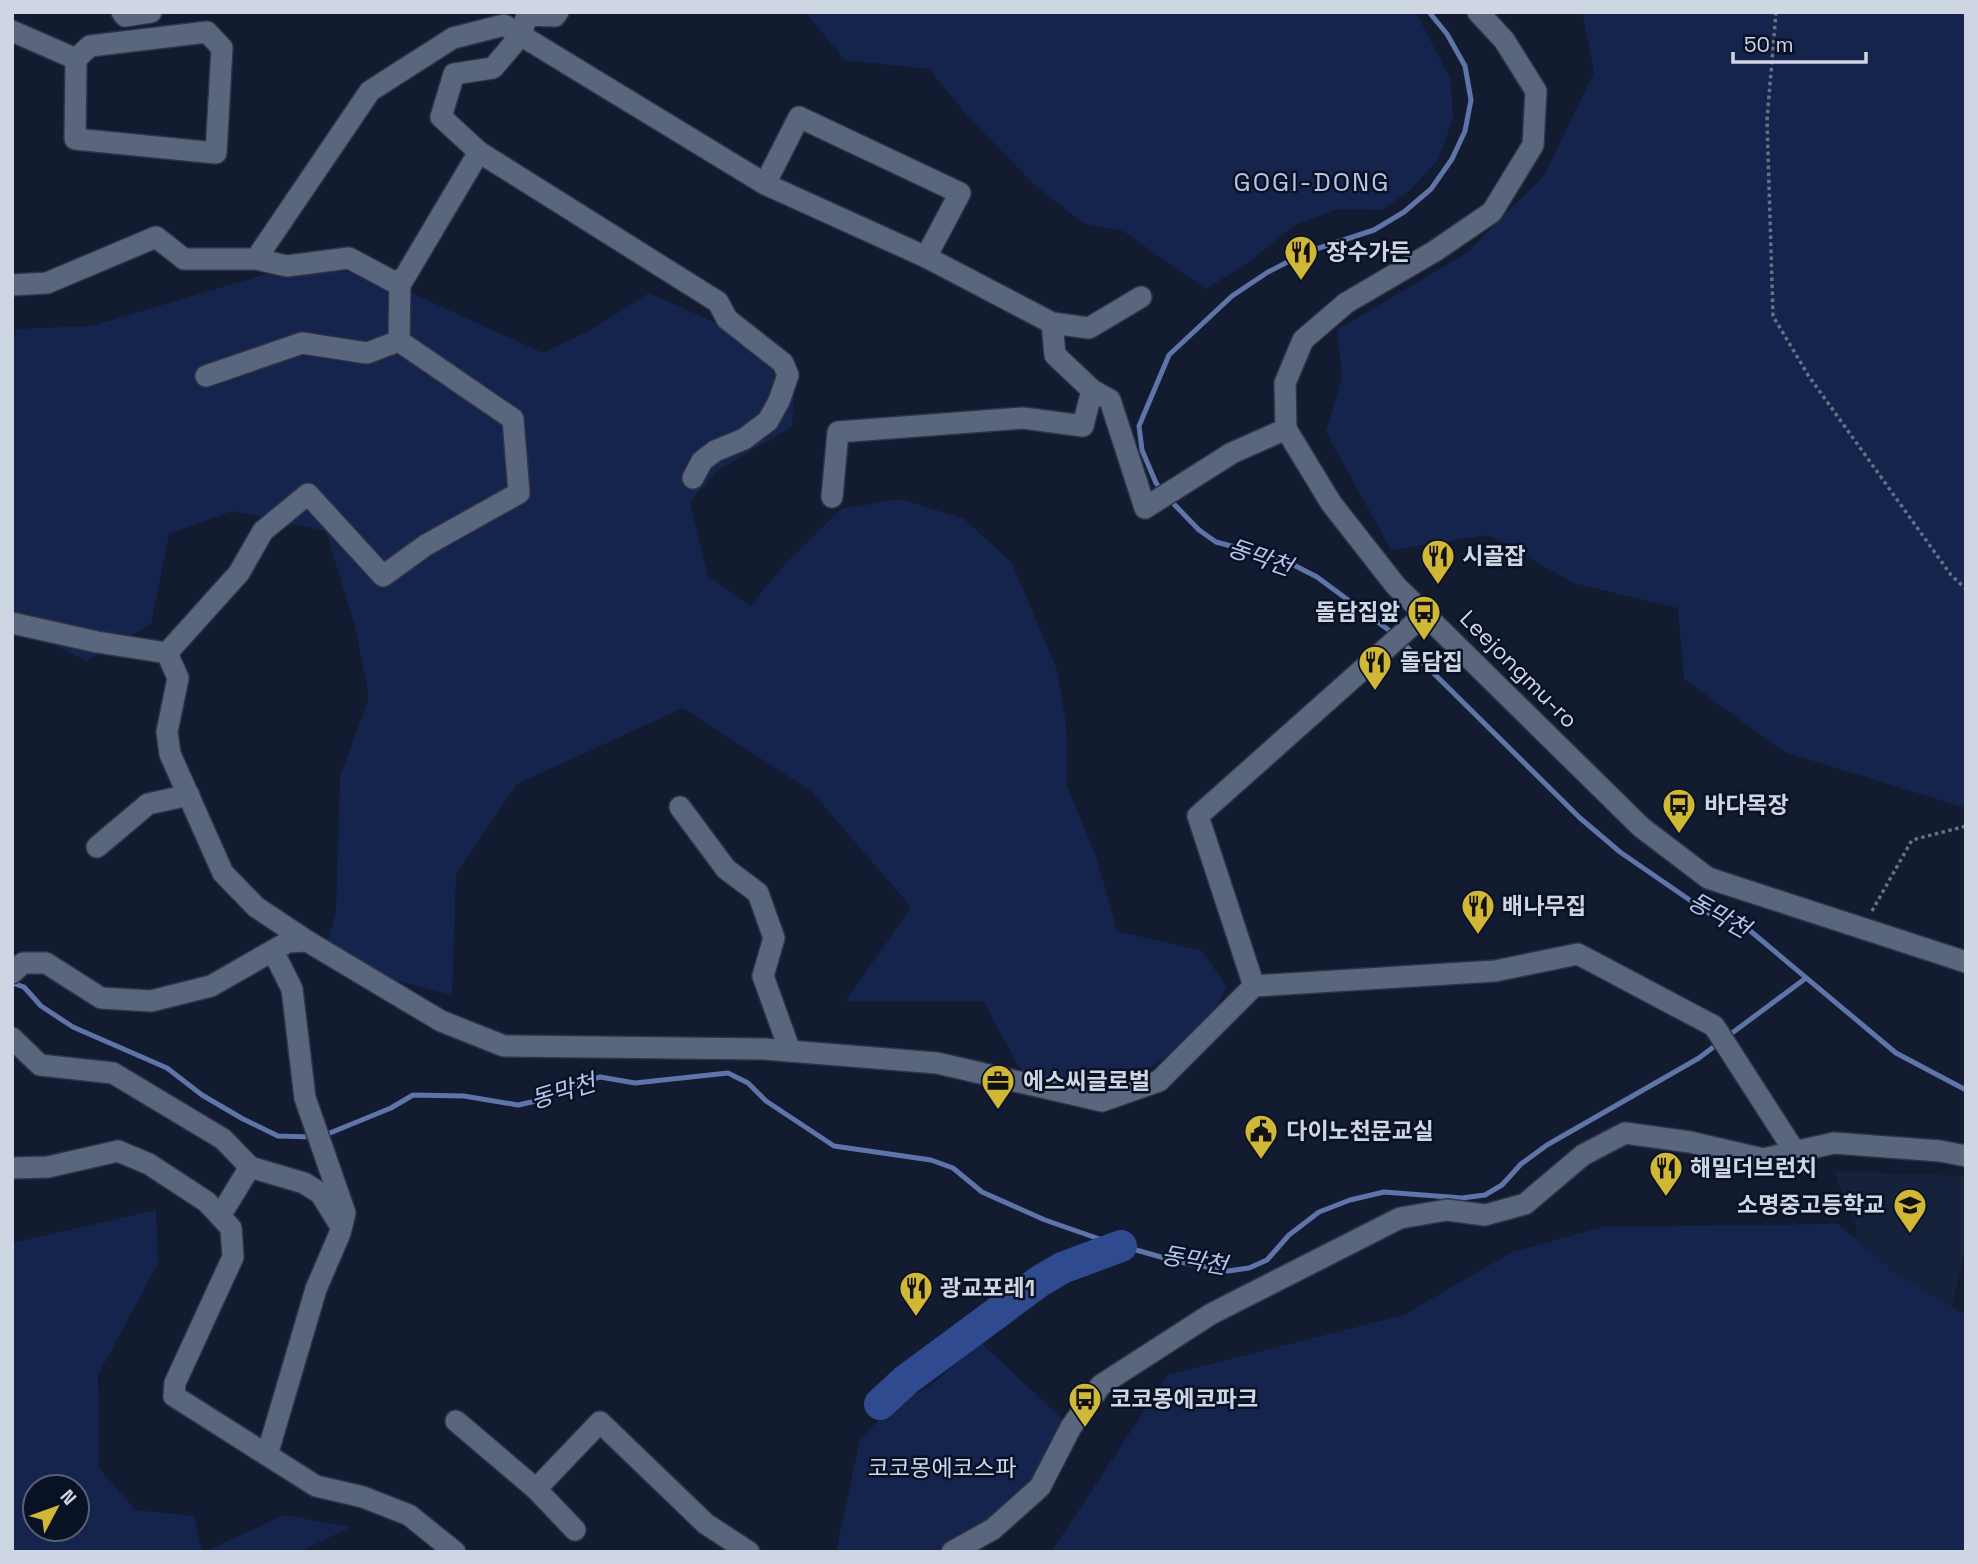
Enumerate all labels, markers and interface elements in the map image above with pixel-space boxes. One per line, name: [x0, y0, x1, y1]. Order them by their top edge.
scale bar: [1733, 21, 1866, 65]
text: 50 m: [1744, 31, 1794, 58]
district label: GOGI-DONG: [1234, 165, 1390, 199]
restaurant icon: 장수가든: [1282, 233, 1320, 282]
place label: 장수가든: [1326, 237, 1411, 267]
water label: 동막천: [1224, 532, 1299, 583]
restaurant icon: 시골잡: [1419, 537, 1457, 586]
place label: 시골잡: [1462, 541, 1525, 571]
bus stop icon: 돌담집앞: [1405, 593, 1443, 642]
place label: 돌담집앞: [1315, 597, 1400, 627]
street label: Leejongmu-ro: [1454, 604, 1584, 734]
restaurant icon: 돌담집: [1356, 643, 1394, 692]
place label: 돌담집: [1400, 647, 1463, 677]
bus stop icon: 바다목장: [1660, 786, 1698, 835]
place label: 바다목장: [1704, 790, 1789, 820]
water label: 동막천: [1683, 885, 1758, 946]
restaurant icon: 배나무집: [1459, 887, 1497, 936]
place label: 배나무집: [1502, 891, 1587, 921]
office icon: 에스씨글로벌: [979, 1062, 1017, 1111]
water label: 동막천: [527, 1066, 602, 1116]
place label: 에스씨글로벌: [1023, 1066, 1150, 1096]
public building icon: 다이노천문교실: [1242, 1112, 1280, 1161]
place label: 다이노천문교실: [1286, 1116, 1434, 1146]
restaurant icon: 해밀더브런치: [1647, 1149, 1685, 1198]
place label: 해밀더브런치: [1690, 1153, 1817, 1183]
school or university icon: 소명중고등학교: [1891, 1186, 1929, 1235]
place label: 소명중고등학교: [1737, 1190, 1885, 1220]
water label: 동막천: [1159, 1239, 1232, 1282]
restaurant icon: 광교포레1: [897, 1269, 935, 1318]
place label: 광교포레1: [940, 1273, 1035, 1303]
bus stop icon: 코코몽에코파크: [1066, 1380, 1104, 1429]
place label: 코코몽에코파크: [1110, 1384, 1258, 1414]
park label: 코코몽에코스파: [868, 1453, 1016, 1483]
north arrow: [21, 1473, 91, 1543]
text: N: [55, 1484, 82, 1510]

